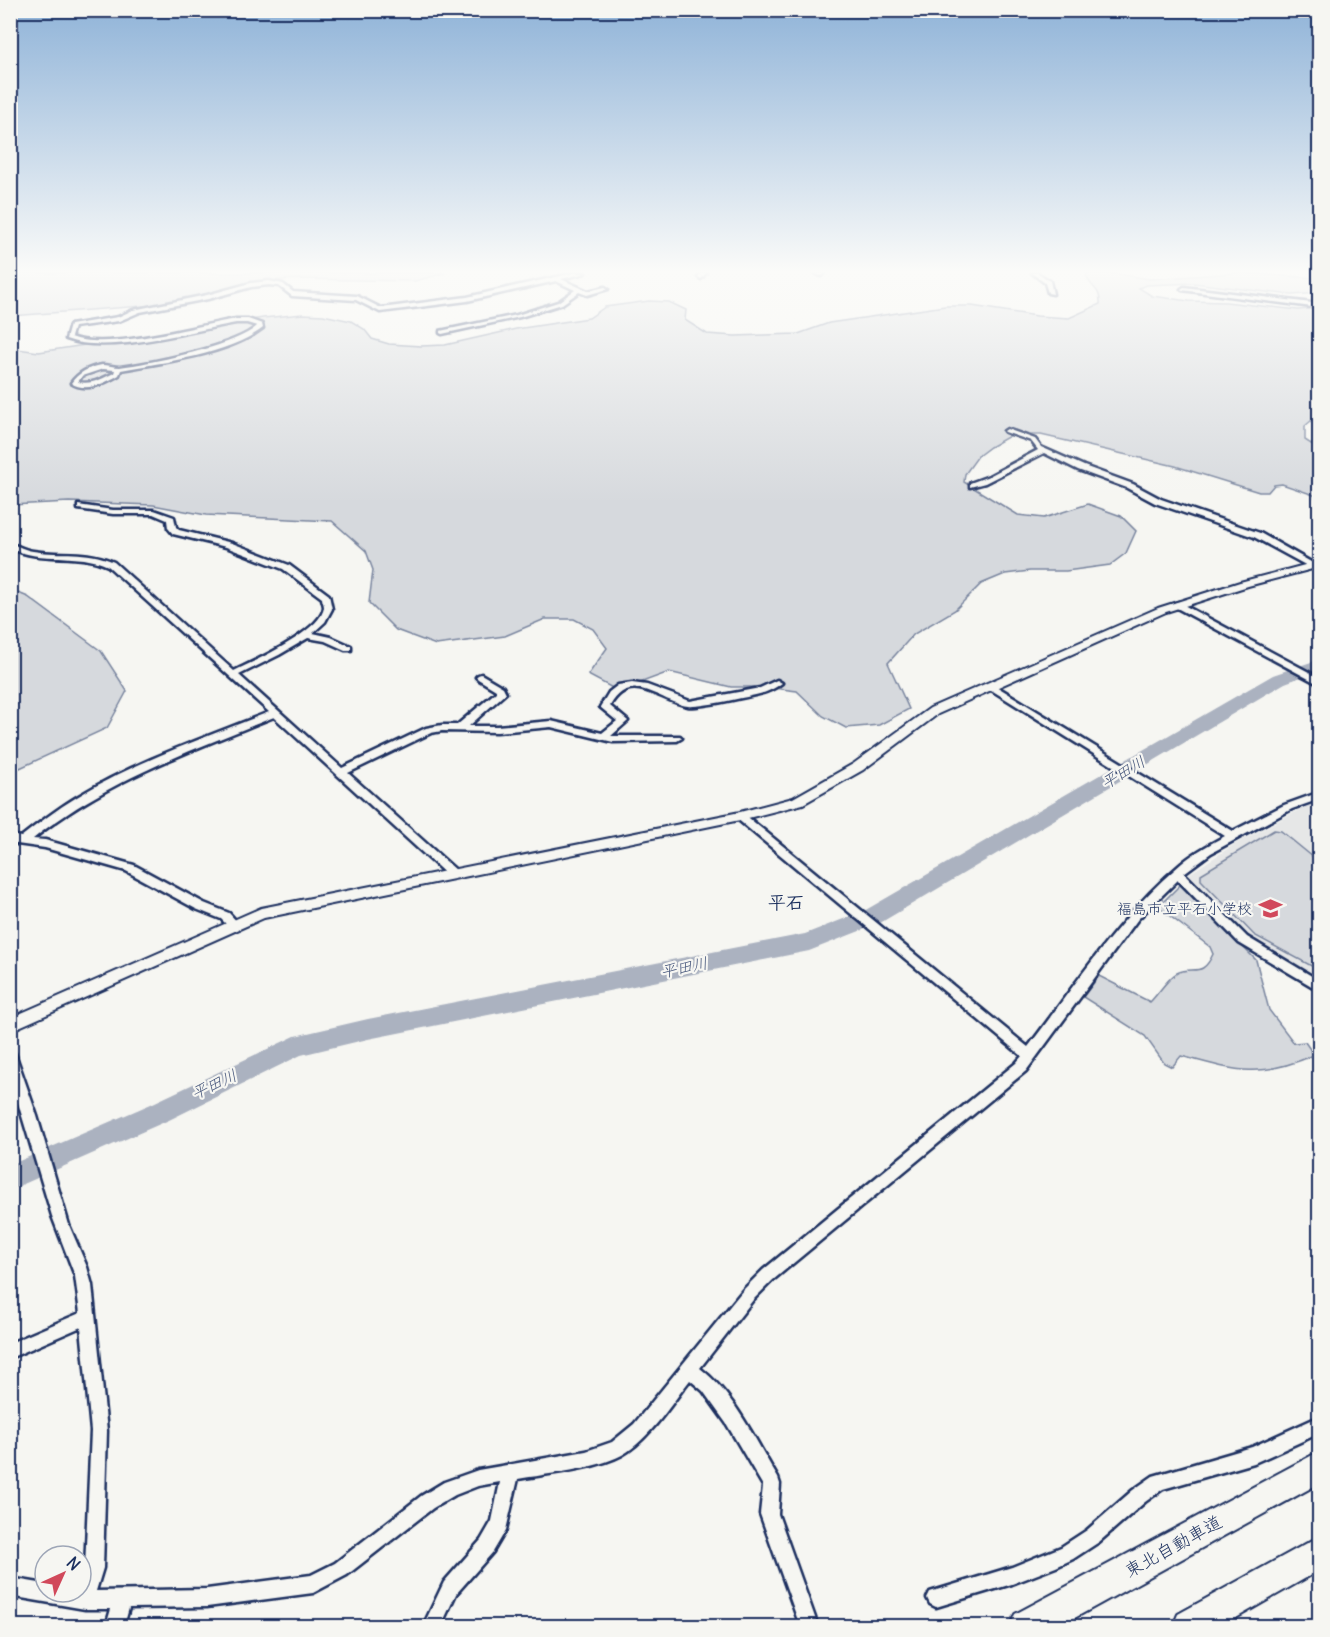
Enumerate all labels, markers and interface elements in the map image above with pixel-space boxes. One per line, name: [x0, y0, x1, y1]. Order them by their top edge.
water label: 平田川: [1097, 751, 1149, 793]
district label: 平石: [768, 891, 804, 914]
school or university icon: 福島市立平石小学校: [1257, 895, 1283, 921]
place label: 福島市立平石小学校: [1117, 899, 1252, 918]
water label: 平田川: [658, 952, 710, 982]
water label: 平田川: [188, 1065, 240, 1103]
street label: 東北自動車道: [1120, 1510, 1226, 1582]
north arrow: [33, 1544, 93, 1604]
text: N: [63, 1552, 85, 1574]

